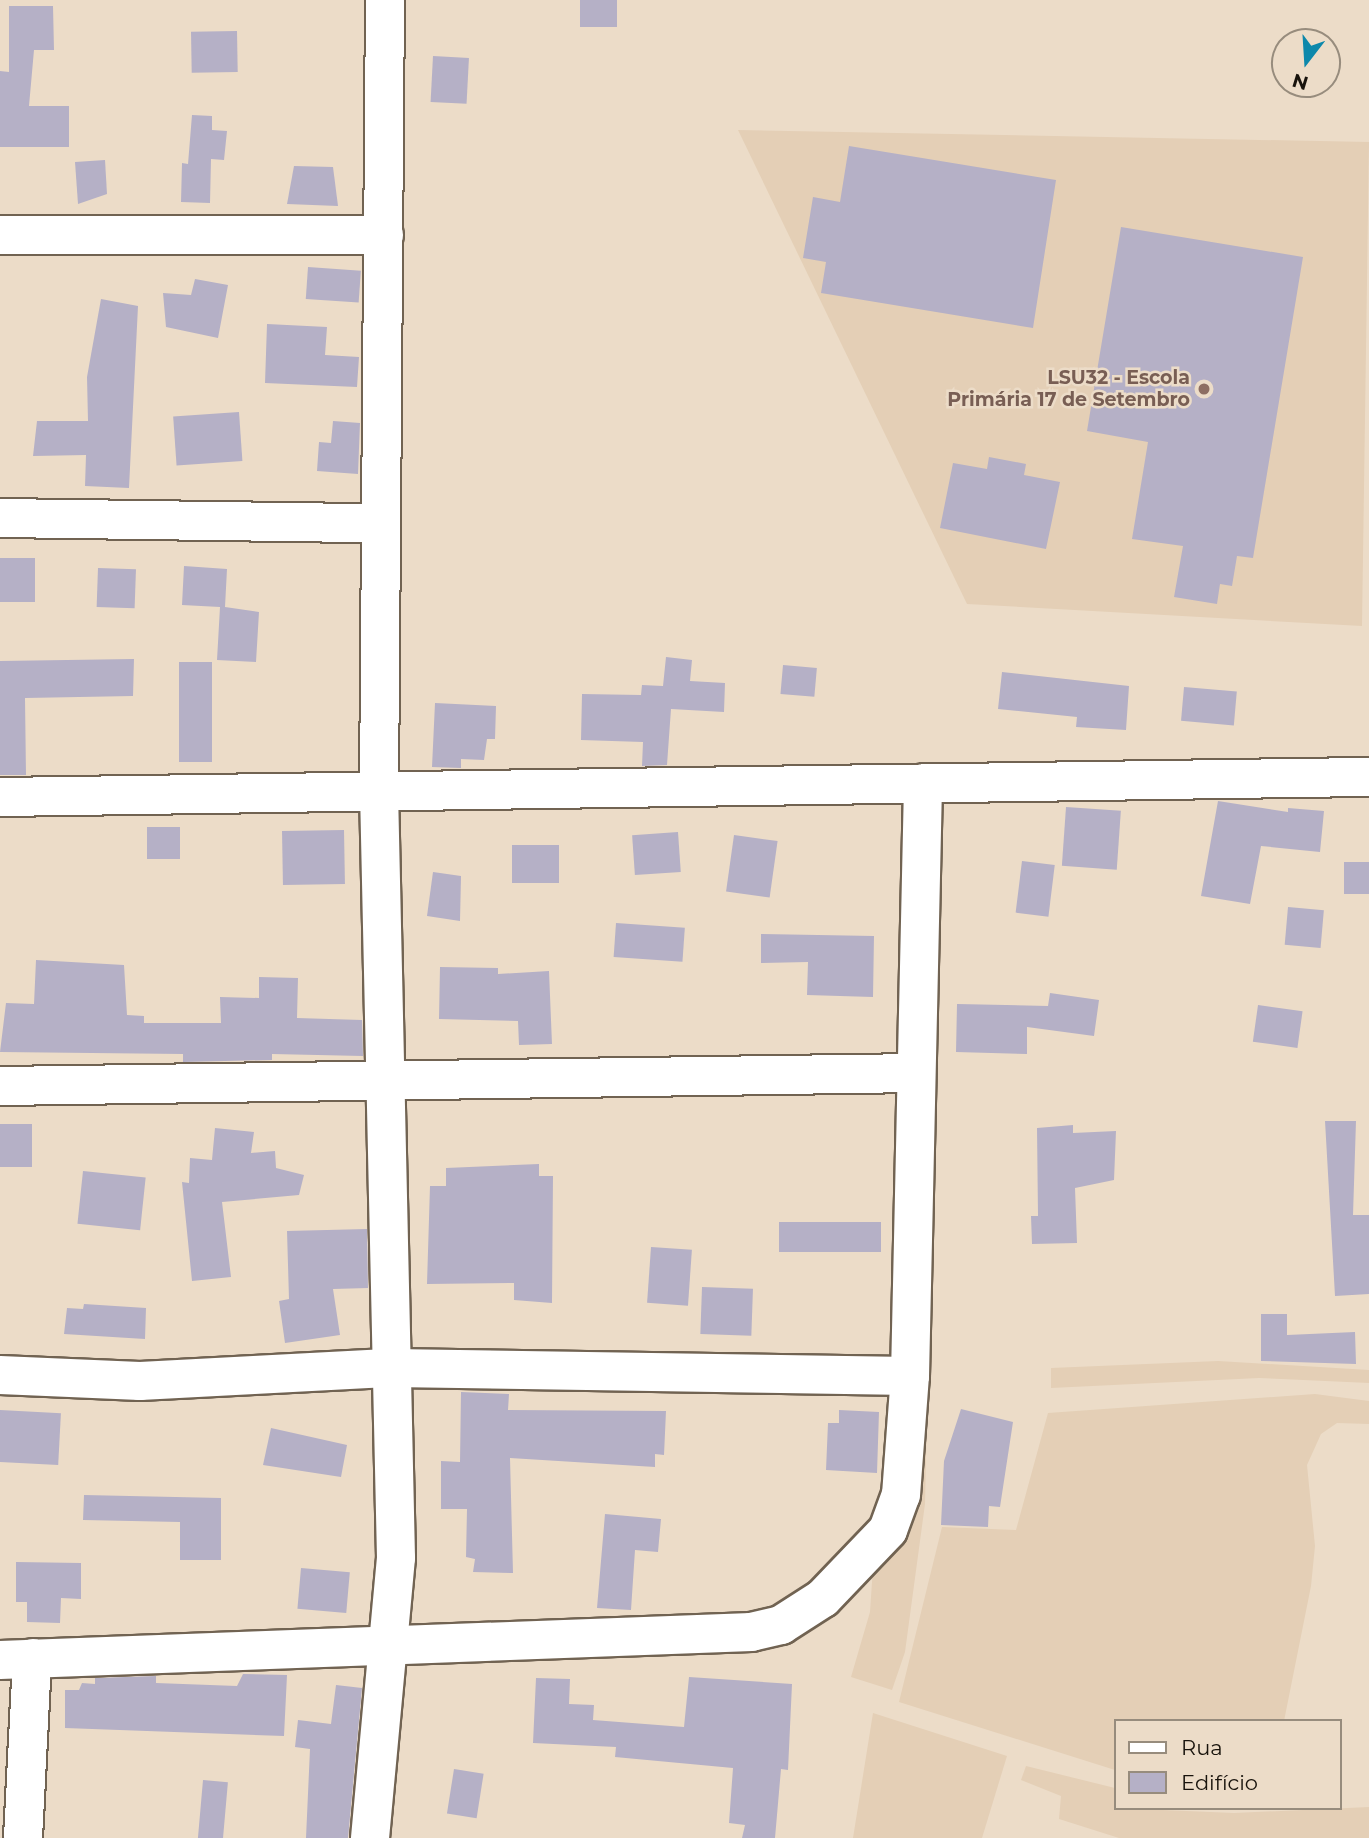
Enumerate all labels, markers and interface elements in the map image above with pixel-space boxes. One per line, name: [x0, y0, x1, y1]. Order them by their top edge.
north arrow: [1271, 28, 1341, 98]
text: N: [1290, 68, 1311, 95]
place label: LSU32 - Escola Primária 17 de Setembro: [947, 367, 1190, 411]
marker: LSU32 - Escola Primária 17 de Setembro: [1196, 381, 1212, 397]
legend: [1114, 1719, 1341, 1810]
text: Rua: [1181, 1735, 1223, 1760]
text: Edifício: [1181, 1770, 1258, 1795]

